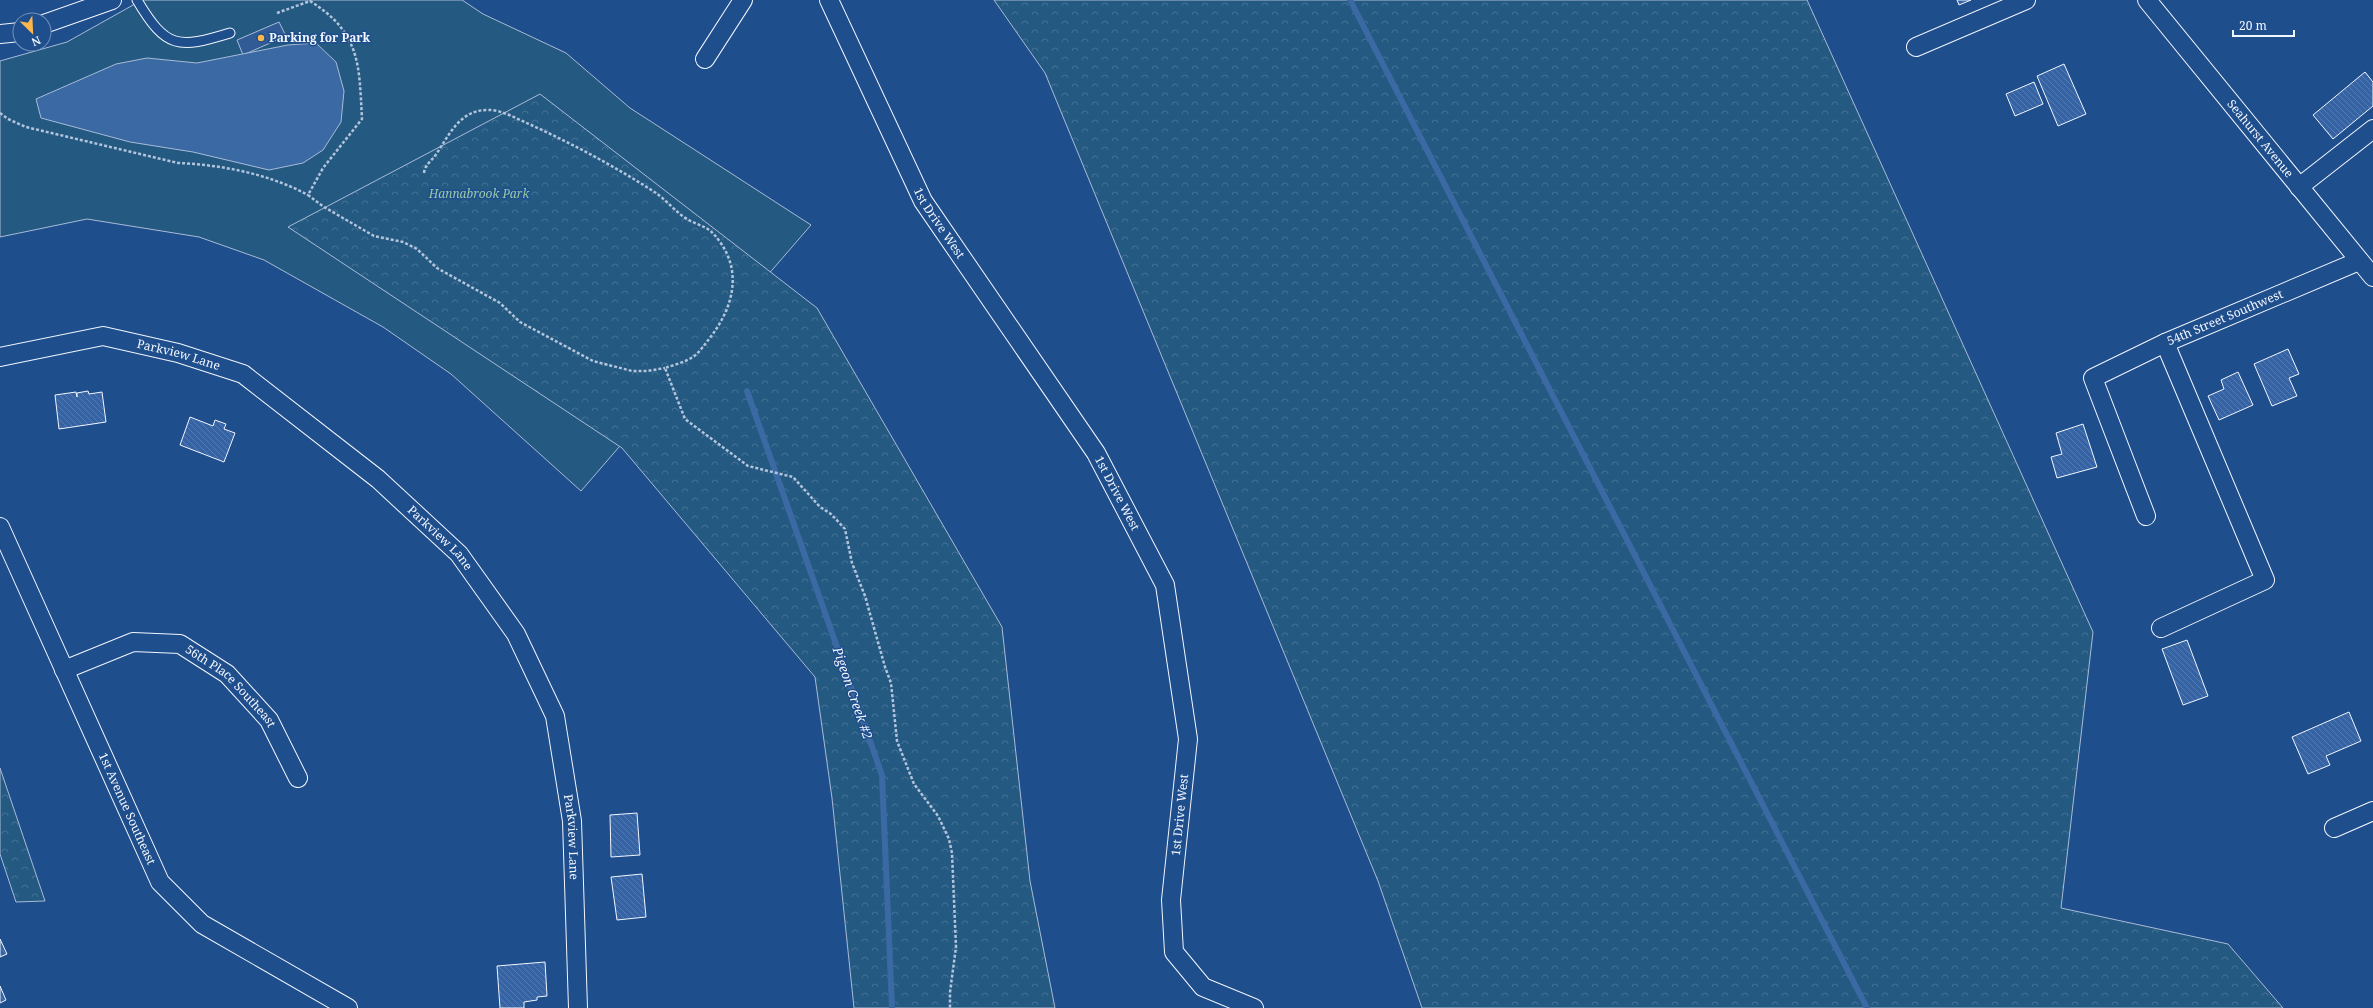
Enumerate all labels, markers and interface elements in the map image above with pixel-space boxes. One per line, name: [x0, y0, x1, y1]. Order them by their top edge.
north arrow: [12, 12, 52, 52]
scale bar: [2233, 12, 2294, 38]
text: 20 m: [2239, 17, 2267, 34]
place label: Parking for Park: [269, 29, 371, 46]
text: N: [29, 33, 43, 50]
marker: Parking for Park: [256, 33, 266, 43]
street label: Seahurst Avenue: [2224, 96, 2298, 181]
park label: Hannabrook Park: [428, 185, 530, 202]
street label: 1st Drive West: [910, 185, 969, 262]
street label: 54th Street Southwest: [2164, 285, 2285, 349]
street label: Parkview Lane: [135, 335, 223, 374]
street label: 1st Drive West: [1091, 453, 1144, 533]
street label: Parkview Lane: [404, 501, 477, 573]
street label: 56th Place Southeast: [182, 641, 280, 730]
water label: Pigeon Creek #2: [828, 644, 877, 741]
street label: 1st Avenue Southeast: [95, 750, 160, 867]
street label: 1st Drive West: [1167, 773, 1192, 857]
street label: Parkview Lane: [560, 793, 583, 880]

